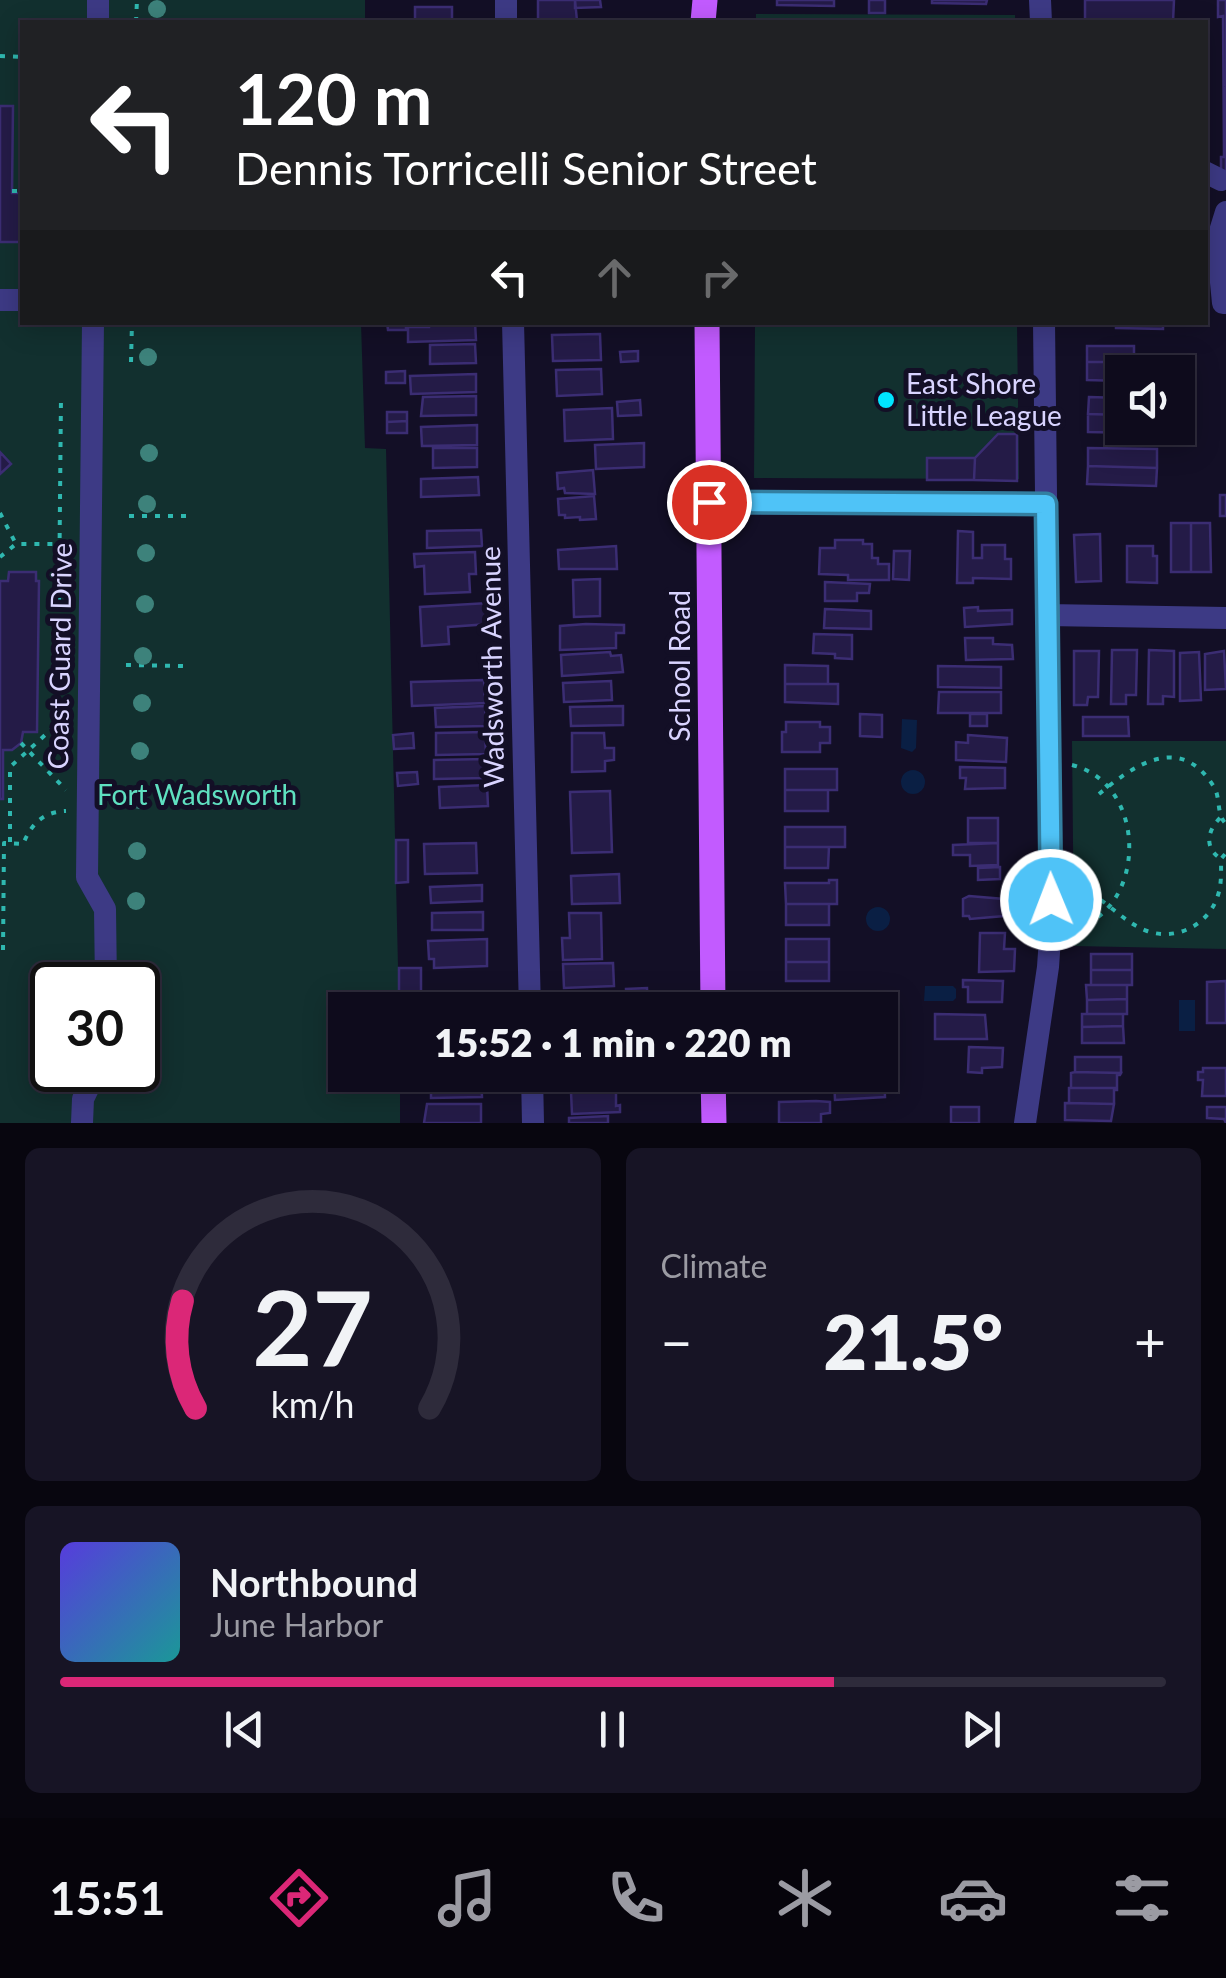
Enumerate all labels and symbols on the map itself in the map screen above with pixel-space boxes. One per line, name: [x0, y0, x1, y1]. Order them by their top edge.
place label: East Shore Little League: [906, 366, 1062, 432]
marker: East Shore Little League: [875, 389, 897, 411]
pin: [667, 460, 752, 545]
street label: Coast Guard Drive: [40, 542, 78, 770]
street label: Wadsworth Avenue: [472, 546, 510, 788]
street label: School Road: [662, 590, 696, 742]
park label: Fort Wadsworth: [97, 777, 297, 811]
position arrow: [999, 848, 1103, 952]
speed limit sign: 30: [30, 962, 160, 1092]

